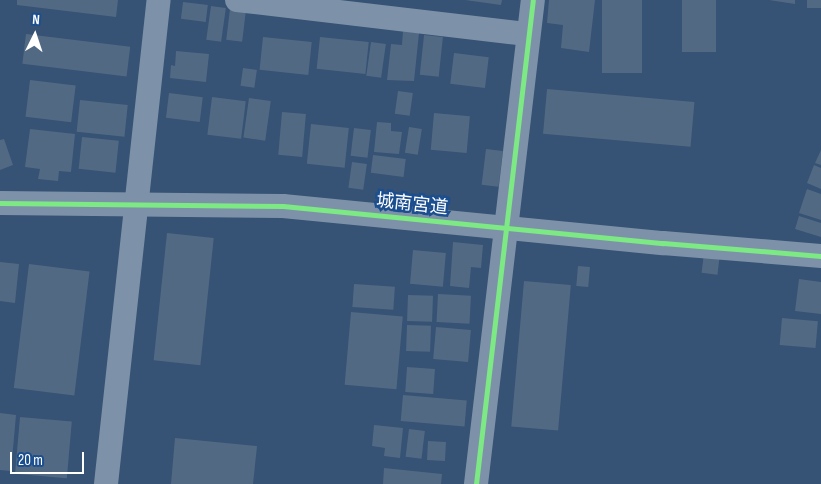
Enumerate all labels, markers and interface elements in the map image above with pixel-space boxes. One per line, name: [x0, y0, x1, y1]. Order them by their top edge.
north arrow: [10, 10, 60, 60]
text: N: [32, 11, 40, 28]
street label: 城南宮道: [375, 190, 449, 220]
scale bar: [12, 442, 86, 474]
text: 20 m: [18, 451, 43, 470]

